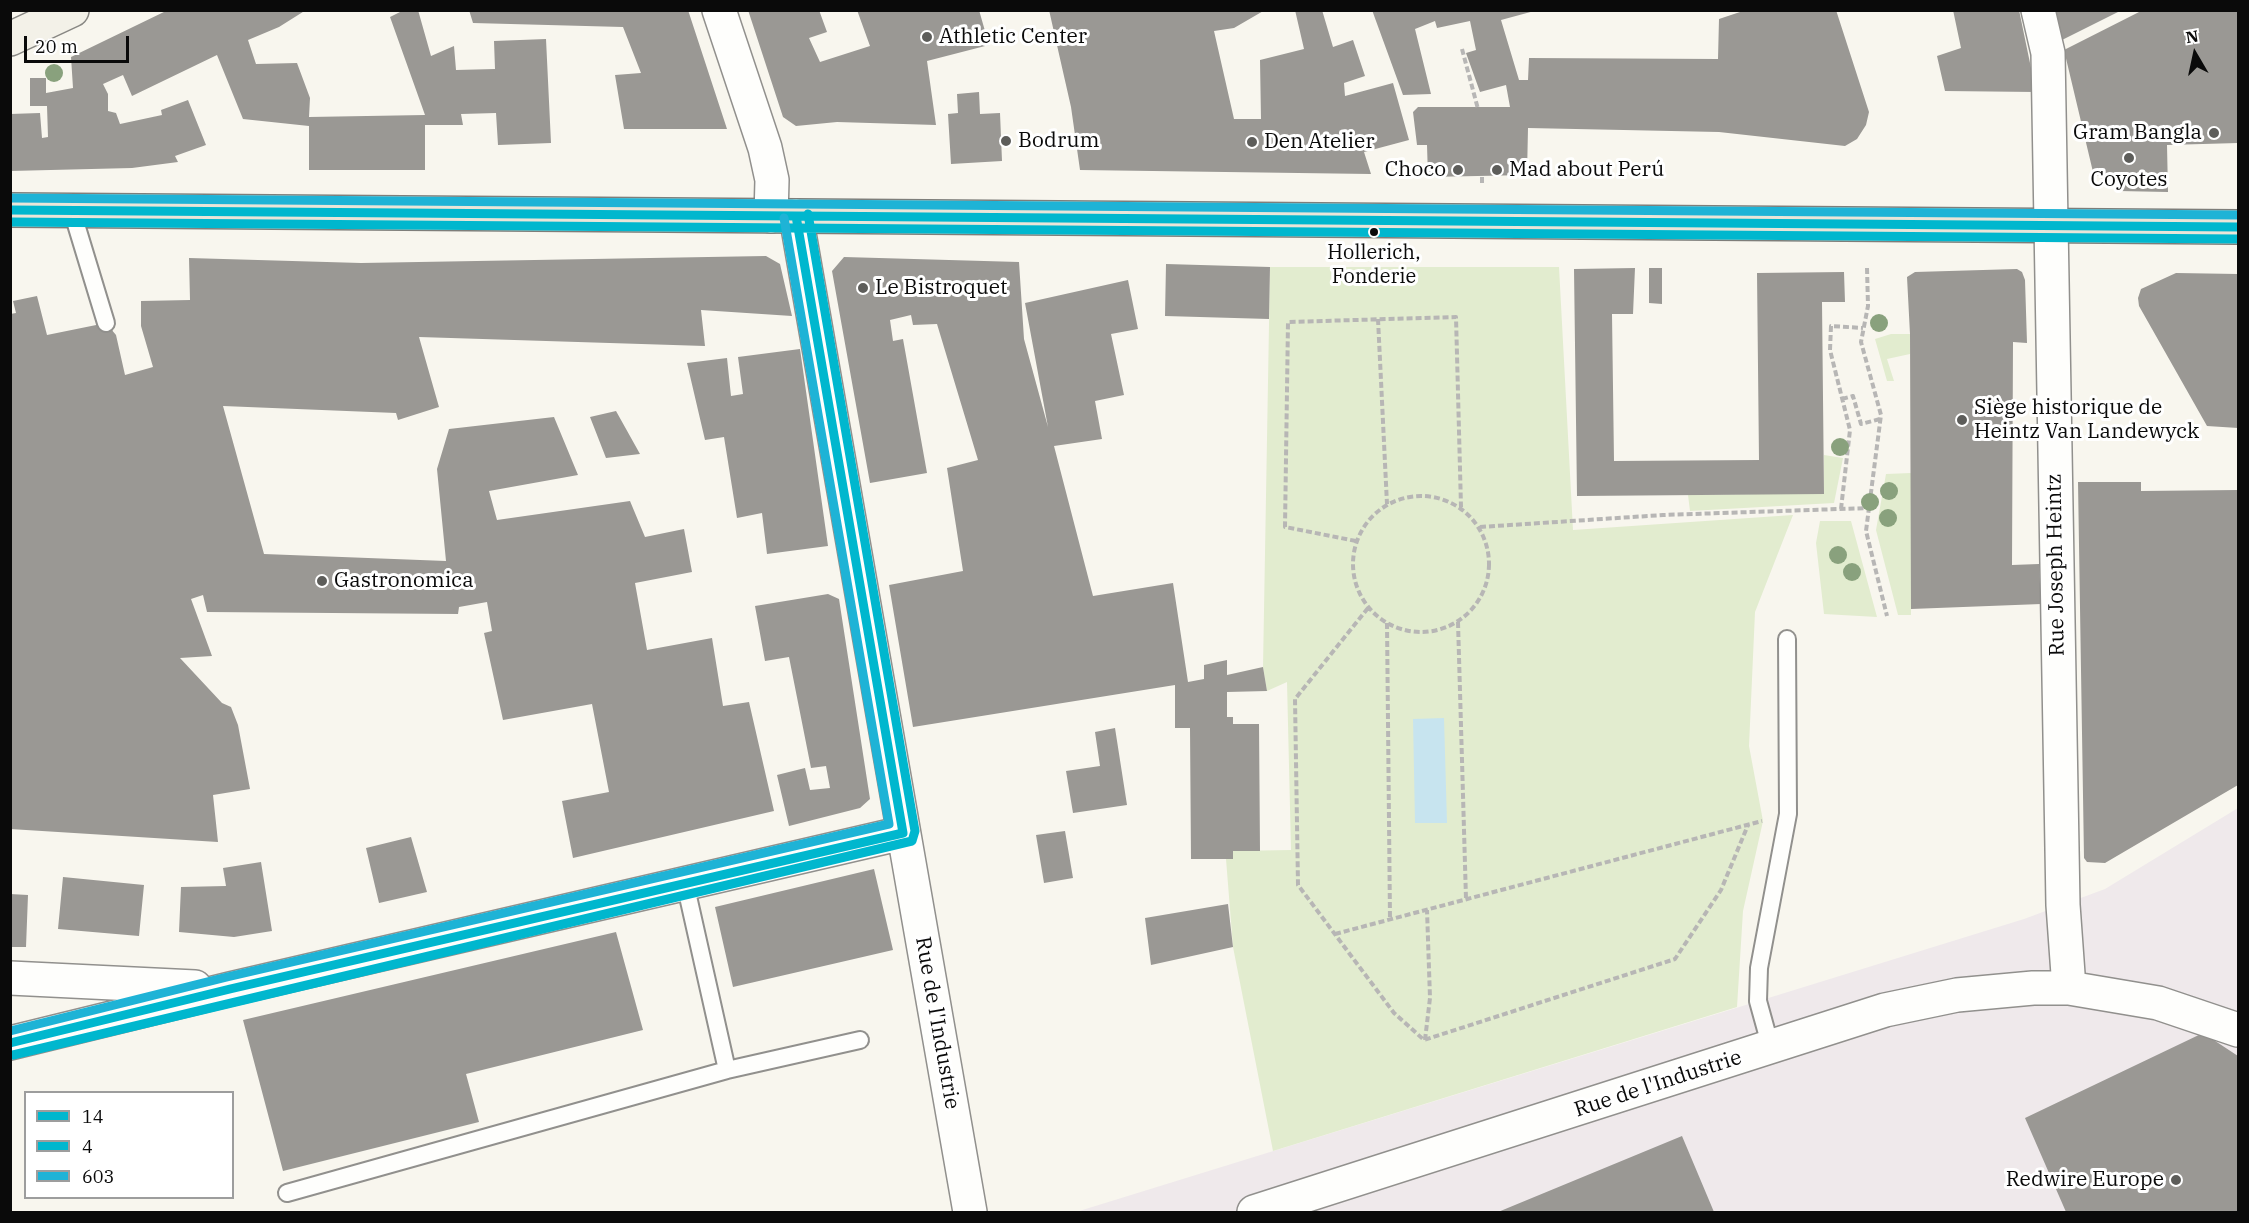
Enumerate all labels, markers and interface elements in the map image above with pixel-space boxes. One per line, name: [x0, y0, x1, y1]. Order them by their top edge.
scale bar: [27, 24, 132, 62]
place label: Athletic Center: [939, 24, 1087, 50]
north arrow: [2165, 24, 2225, 84]
text: N: [2184, 25, 2200, 47]
marker: Athletic Center: [920, 30, 934, 44]
text: 20 m: [35, 35, 78, 58]
place label: Gram Bangla: [2073, 120, 2202, 146]
marker: Gram Bangla: [2207, 126, 2221, 140]
place label: Bodrum: [1018, 128, 1100, 154]
place label: Den Atelier: [1264, 129, 1375, 155]
marker: Bodrum: [999, 134, 1013, 148]
marker: Den Atelier: [1245, 135, 1259, 149]
marker: Coyotes: [2122, 151, 2136, 165]
place label: Choco: [1385, 157, 1446, 183]
place label: Mad about Perú: [1509, 157, 1664, 183]
marker: Choco: [1451, 163, 1465, 177]
marker: Mad about Perú: [1490, 163, 1504, 177]
place label: Coyotes: [2091, 167, 2167, 193]
marker: Hollerich, Fonderie: [1368, 226, 1380, 238]
place label: Hollerich, Fonderie: [1327, 241, 1421, 288]
place label: Le Bistroquet: [875, 275, 1007, 301]
marker: Le Bistroquet: [856, 281, 870, 295]
place label: Siège historique de Heintz Van Landewyck: [1974, 395, 2199, 445]
marker: Siège historique de Heintz Van Landewyck: [1955, 413, 1969, 427]
street label: Rue Joseph Heintz: [2042, 473, 2070, 657]
place label: Gastronomica: [334, 568, 474, 594]
marker: Gastronomica: [315, 574, 329, 588]
street label: Rue de l'Industrie: [909, 935, 965, 1111]
street label: Rue de l'Industrie: [1571, 1045, 1745, 1123]
legend: [24, 1091, 234, 1199]
text: 14: [82, 1105, 104, 1128]
text: 4: [82, 1135, 93, 1158]
text: 603: [82, 1165, 114, 1188]
place label: Redwire Europe: [2006, 1167, 2164, 1193]
marker: Redwire Europe: [2169, 1173, 2183, 1187]

